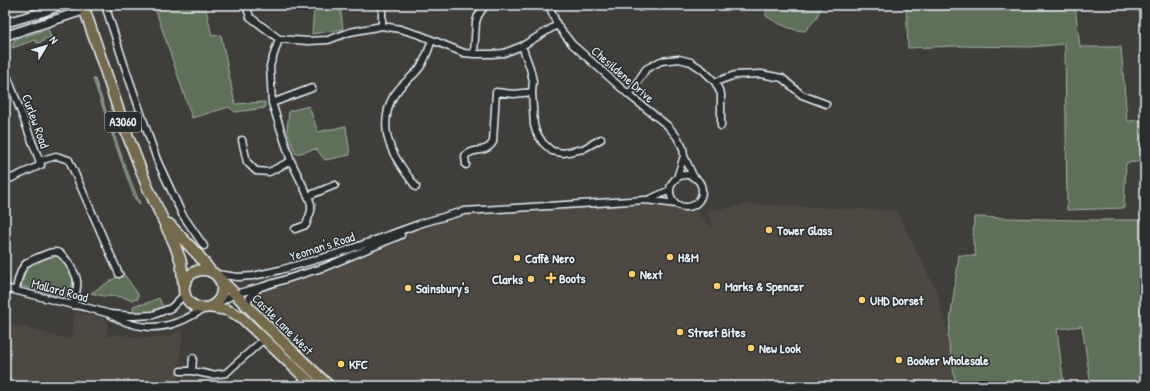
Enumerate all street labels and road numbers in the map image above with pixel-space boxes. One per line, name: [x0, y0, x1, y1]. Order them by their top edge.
street label: Chesildene Drive: [588, 42, 658, 106]
street label: Curlew Road: [18, 91, 54, 151]
road number: A3060: [105, 112, 141, 132]
street label: Yeoman's Road: [287, 227, 357, 265]
street label: Mallard Road: [30, 274, 90, 306]
street label: Castle Lane West: [248, 289, 318, 359]

